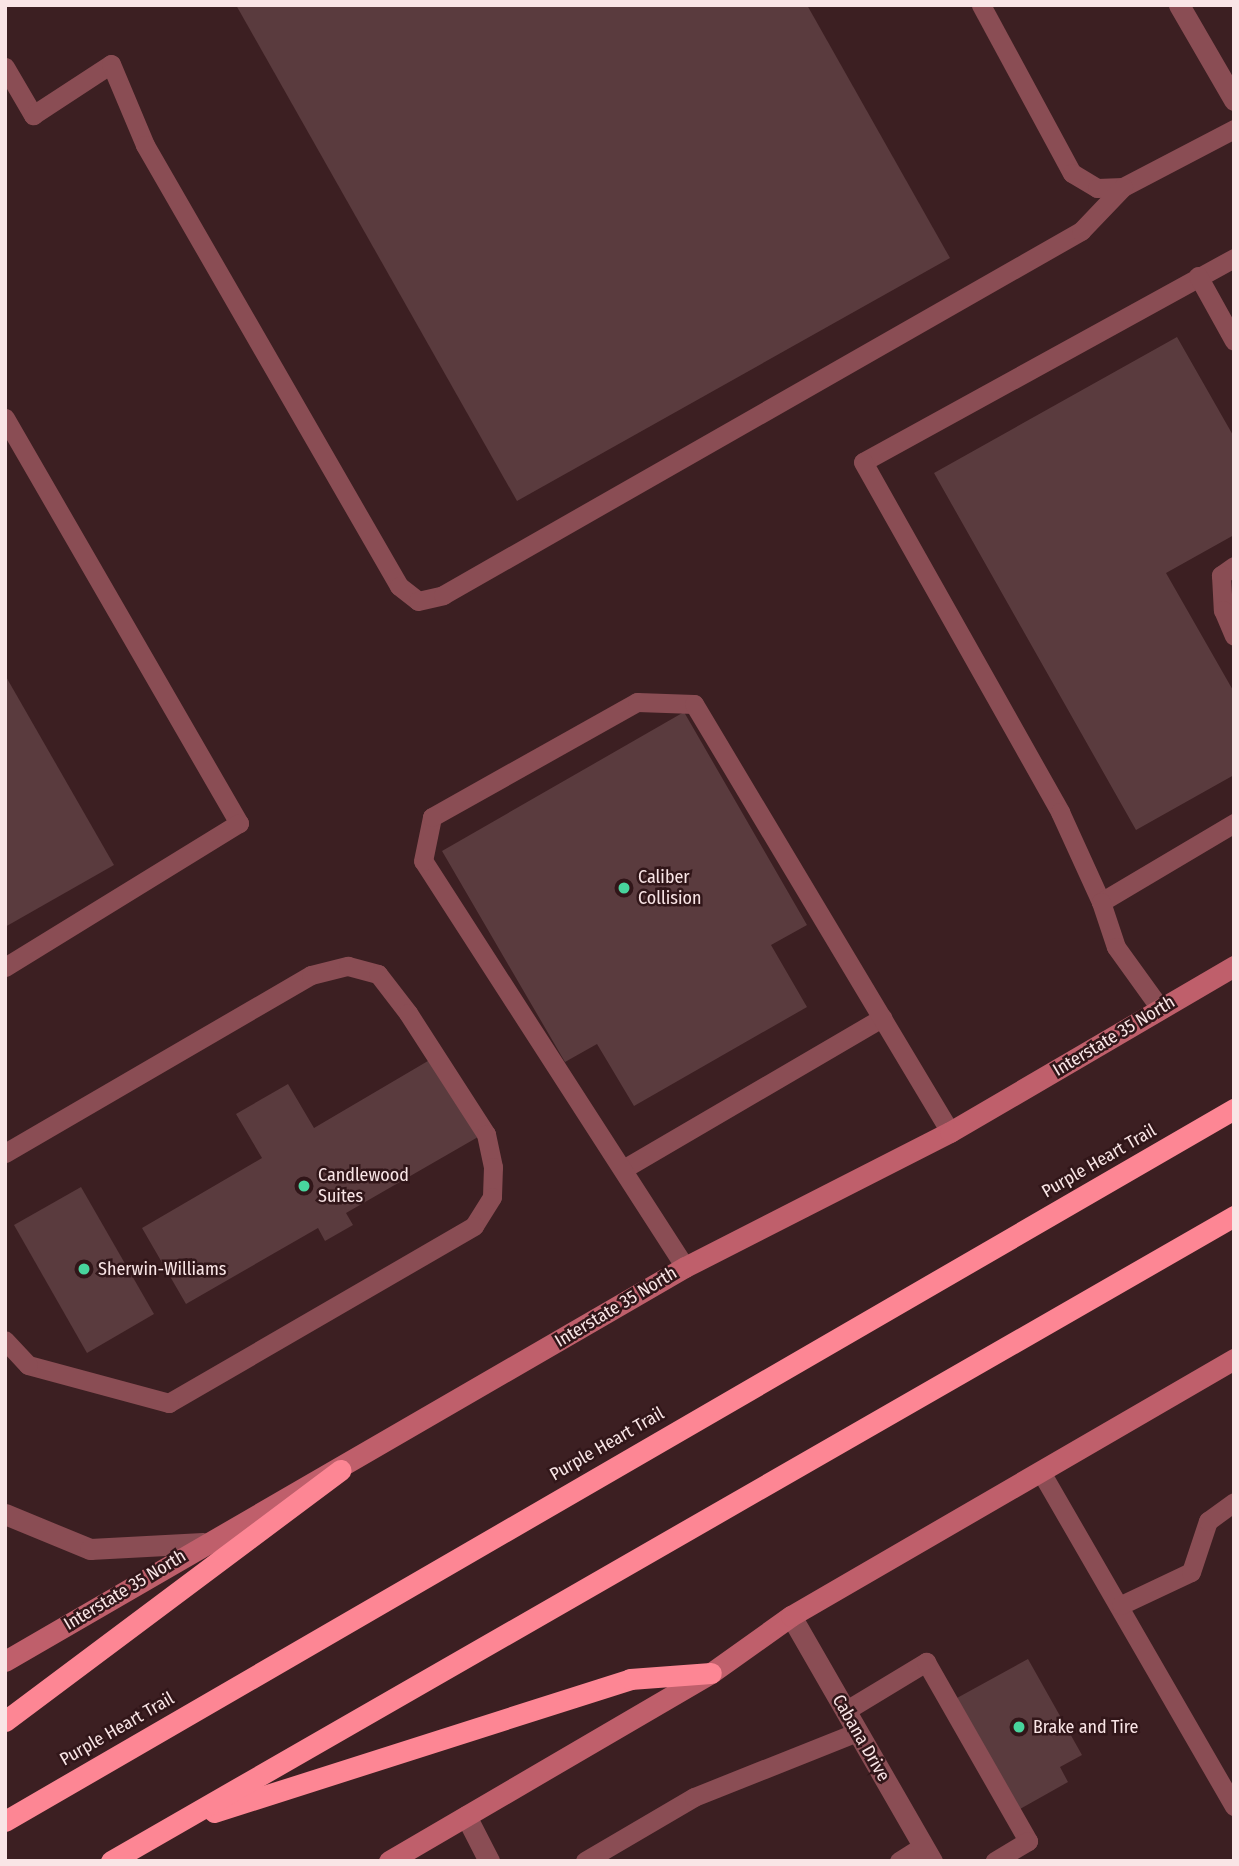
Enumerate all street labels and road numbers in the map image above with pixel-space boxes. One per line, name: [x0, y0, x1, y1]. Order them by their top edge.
street label: Interstate 35 North: [1049, 991, 1179, 1081]
street label: Purple Heart Trail: [1038, 1120, 1160, 1202]
street label: Interstate 35 North: [551, 1262, 681, 1352]
street label: Purple Heart Trail: [546, 1403, 668, 1485]
street label: Interstate 35 North: [60, 1545, 190, 1635]
street label: Purple Heart Trail: [56, 1688, 178, 1770]
street label: Cabana Drive: [827, 1691, 895, 1785]

